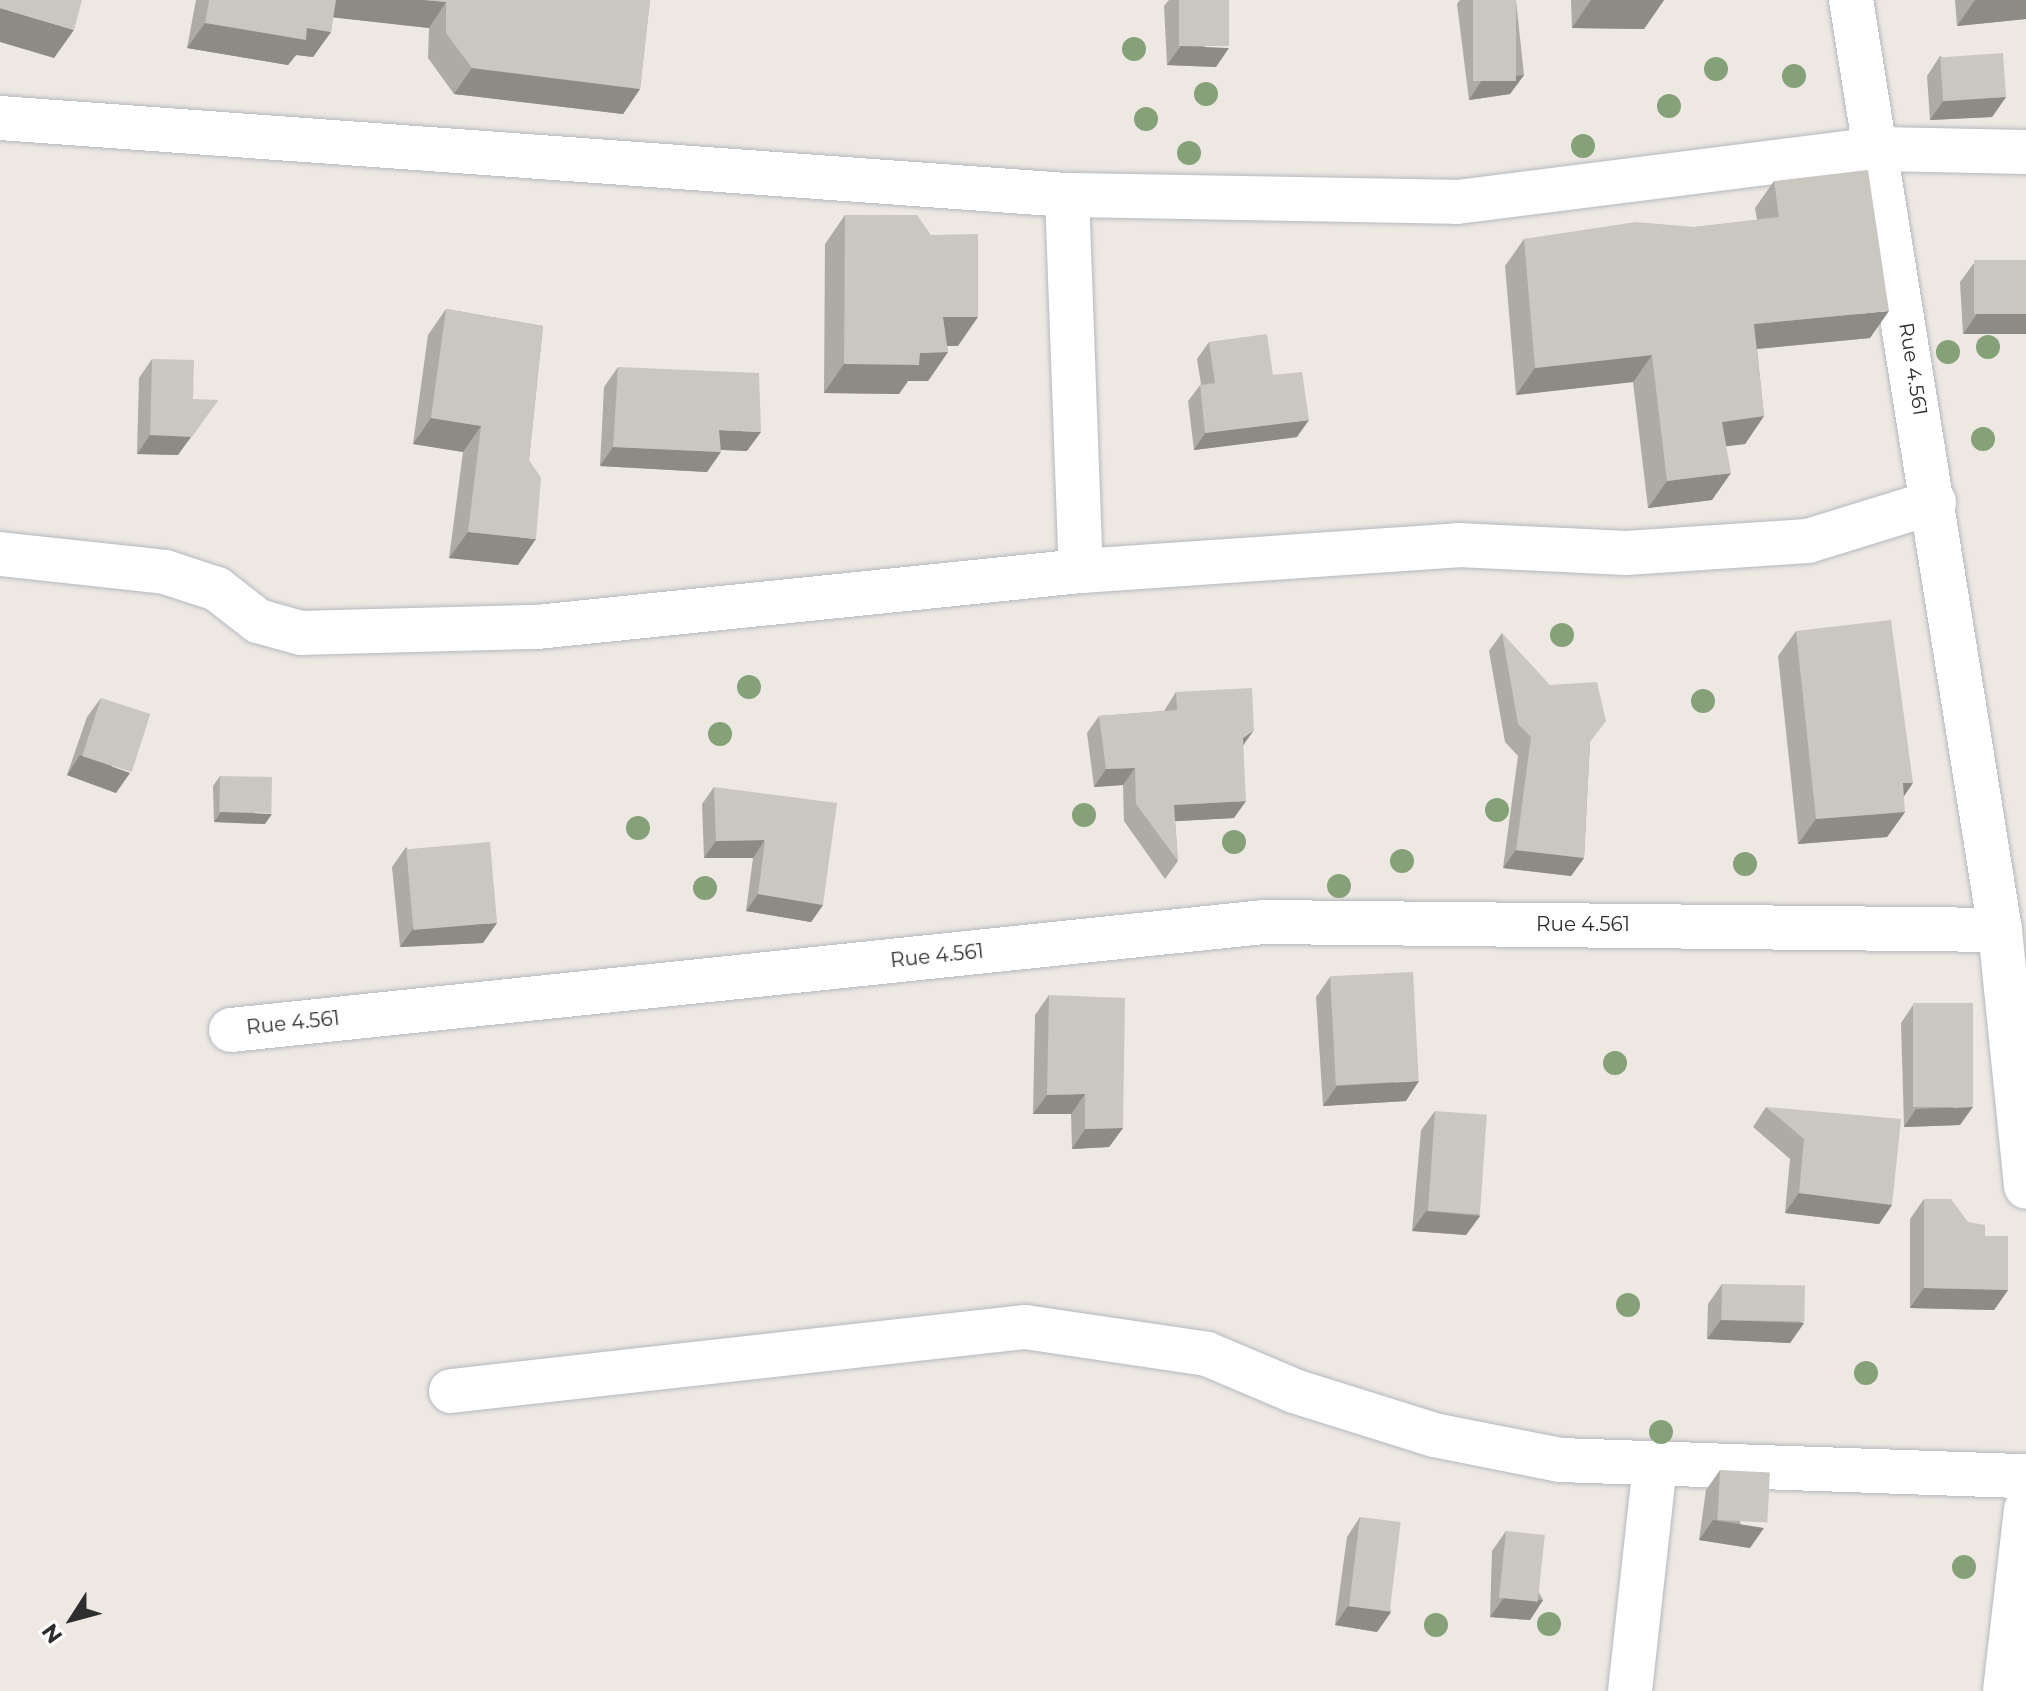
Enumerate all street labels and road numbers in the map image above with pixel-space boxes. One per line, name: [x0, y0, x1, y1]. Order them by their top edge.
street label: Rue 4.561: [1894, 321, 1932, 417]
street label: Rue 4.561: [1536, 912, 1630, 936]
street label: Rue 4.561: [889, 939, 985, 973]
street label: Rue 4.561: [245, 1006, 341, 1040]

